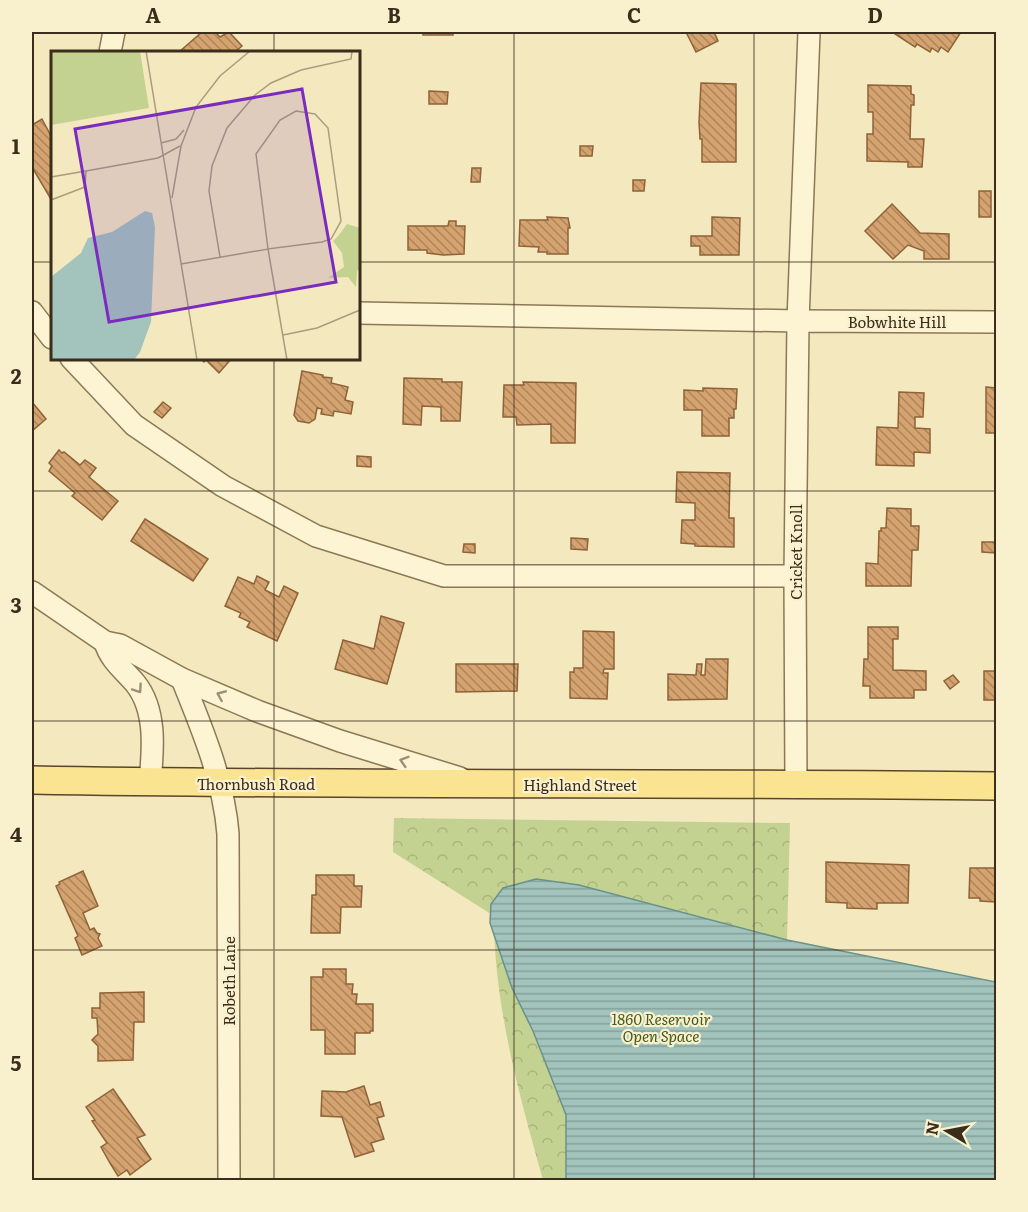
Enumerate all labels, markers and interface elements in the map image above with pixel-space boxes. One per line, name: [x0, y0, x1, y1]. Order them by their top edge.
text: A: [145, 0, 161, 29]
text: B: [387, 0, 401, 29]
text: C: [627, 0, 641, 29]
text: D: [867, 0, 883, 29]
inset map: [51, 51, 360, 360]
text: 1: [12, 130, 20, 160]
street label: Bobwhite Hill: [848, 310, 946, 333]
text: 2: [11, 360, 22, 390]
street label: Cricket Knoll: [784, 504, 807, 600]
text: 3: [10, 589, 22, 619]
one-way arrow: [131, 683, 142, 694]
one-way arrow: [216, 690, 227, 702]
one-way arrow: [399, 756, 410, 768]
street label: Thornbush Road: [197, 772, 315, 795]
street label: Highland Street: [523, 773, 637, 796]
text: 4: [10, 818, 22, 848]
street label: Robeth Lane: [217, 936, 240, 1026]
park label: 1860 Reservoir Open Space: [611, 1007, 711, 1047]
text: 5: [11, 1047, 22, 1077]
north arrow: [917, 1101, 977, 1161]
text: N: [918, 1120, 944, 1137]

